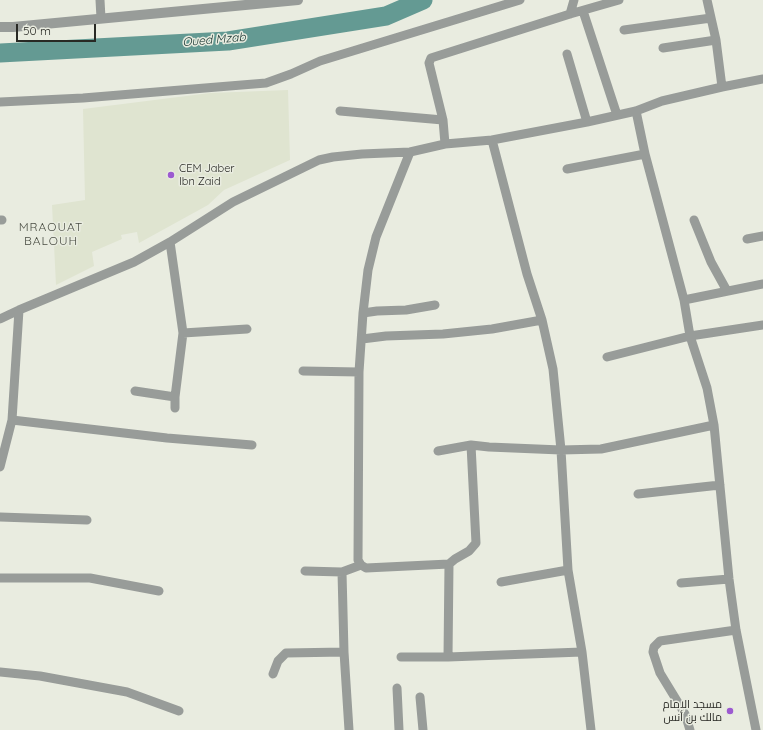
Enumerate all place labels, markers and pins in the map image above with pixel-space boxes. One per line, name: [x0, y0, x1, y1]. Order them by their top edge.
place label: CEM Jaber Ibn Zaid: [179, 162, 235, 188]
marker: CEM Jaber Ibn Zaid: [166, 170, 176, 180]
place label: مسجد الإمام مالك بن أنس: [663, 698, 722, 724]
marker: مسجد الإمام مالك بن أنس: [725, 706, 735, 716]

